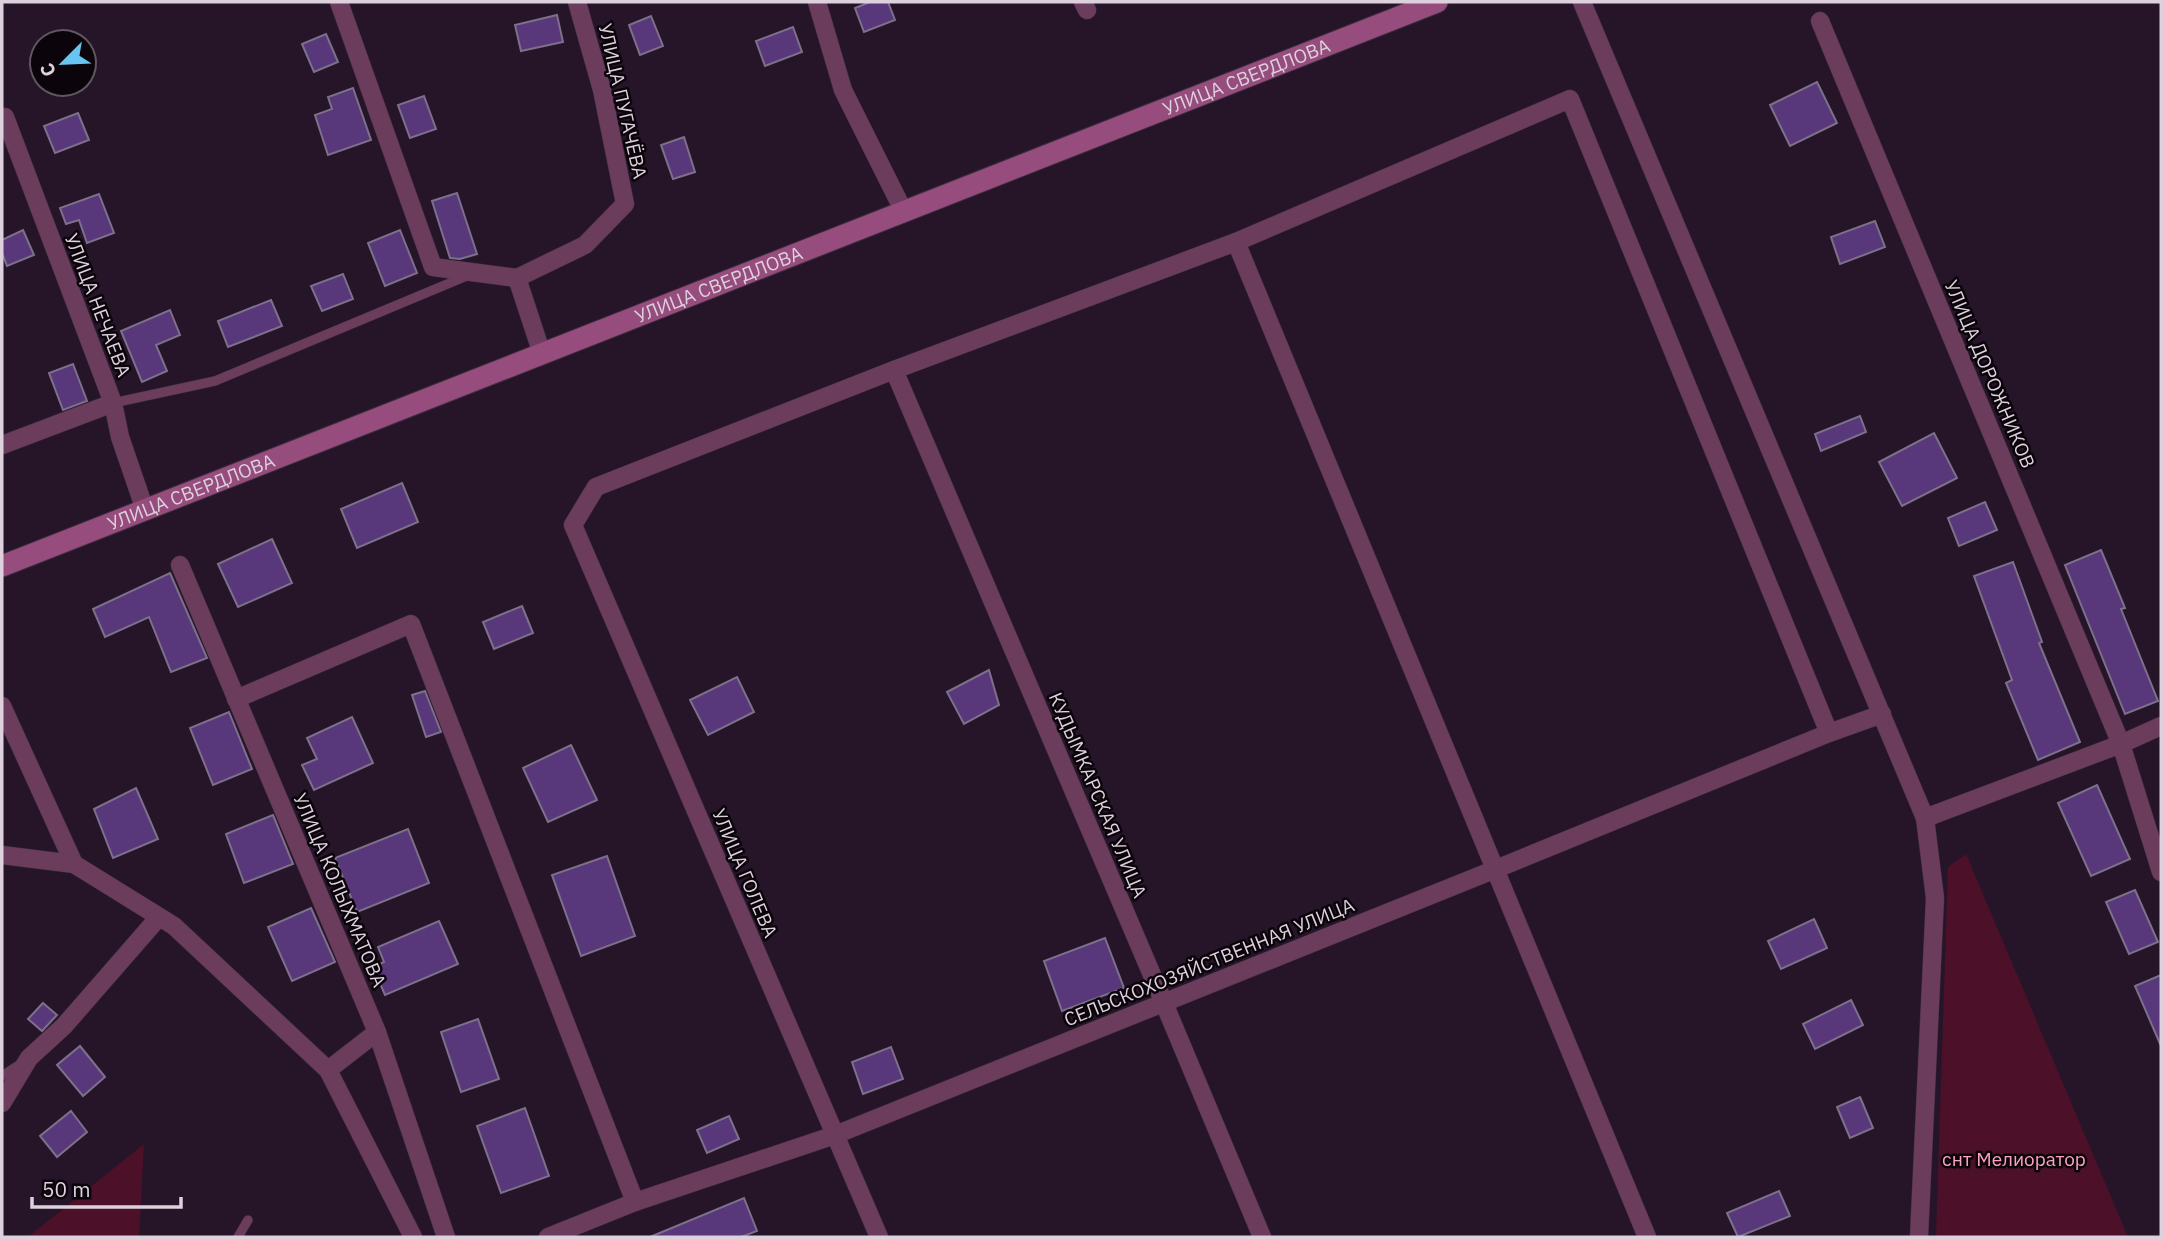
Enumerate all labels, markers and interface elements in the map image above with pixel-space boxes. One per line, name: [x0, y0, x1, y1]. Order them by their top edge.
street label: УЛИЦА ПУГАЧЁВА: [593, 21, 653, 181]
north arrow: [28, 28, 98, 98]
street label: УЛИЦА СВЕРДЛОВА: [1159, 33, 1334, 121]
text: С: [34, 59, 61, 80]
street label: УЛИЦА НЕЧАЕВА: [60, 230, 136, 380]
street label: УЛИЦА СВЕРДЛОВА: [631, 241, 806, 328]
street label: УЛИЦА ДОРОЖНИКОВ: [1939, 276, 2041, 472]
street label: УЛИЦА СВЕРДЛОВА: [104, 448, 278, 535]
street label: КУДЫМКАРСКАЯ УЛИЦА: [1044, 689, 1152, 901]
street label: УЛИЦА КОЛЫХМАТОВА: [288, 789, 392, 991]
street label: УЛИЦА ГОЛЕВА: [707, 805, 783, 941]
street label: СЕЛЬСКОХОЗЯЙСТВЕННАЯ УЛИЦА: [1060, 893, 1358, 1031]
park label: снт Мелиоратор: [1942, 1147, 2086, 1171]
scale bar: [32, 1166, 180, 1210]
text: 50 m: [42, 1175, 91, 1203]

